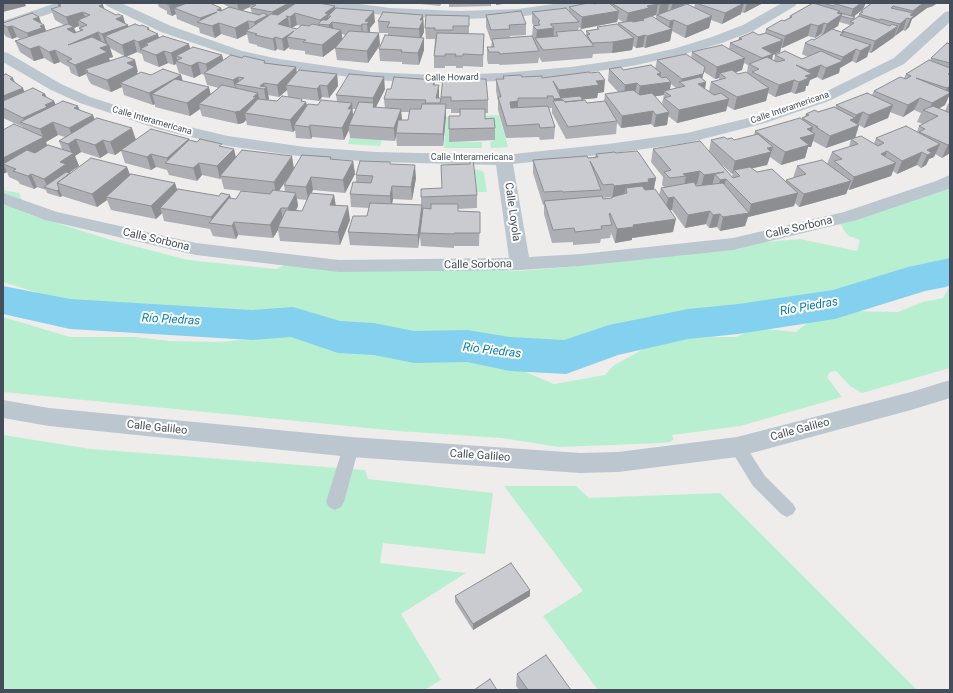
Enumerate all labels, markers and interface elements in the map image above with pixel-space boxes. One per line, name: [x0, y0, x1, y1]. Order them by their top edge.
street label: Calle Howard: [425, 72, 479, 84]
street label: Calle Interamericana: [749, 89, 831, 127]
street label: Calle Interamericana: [111, 104, 193, 138]
street label: Calle Interamericana: [431, 153, 513, 163]
street label: Calle Loyola: [501, 182, 523, 242]
street label: Calle Sorbona: [764, 214, 834, 242]
street label: Calle Sorbona: [121, 226, 191, 254]
street label: Calle Sorbona: [444, 258, 512, 272]
water label: Río Piedras: [779, 295, 839, 319]
water label: Río Piedras: [141, 311, 201, 329]
water label: Río Piedras: [462, 340, 522, 362]
street label: Calle Galileo: [769, 416, 831, 444]
street label: Calle Galileo: [126, 418, 188, 438]
street label: Calle Galileo: [449, 447, 511, 465]

